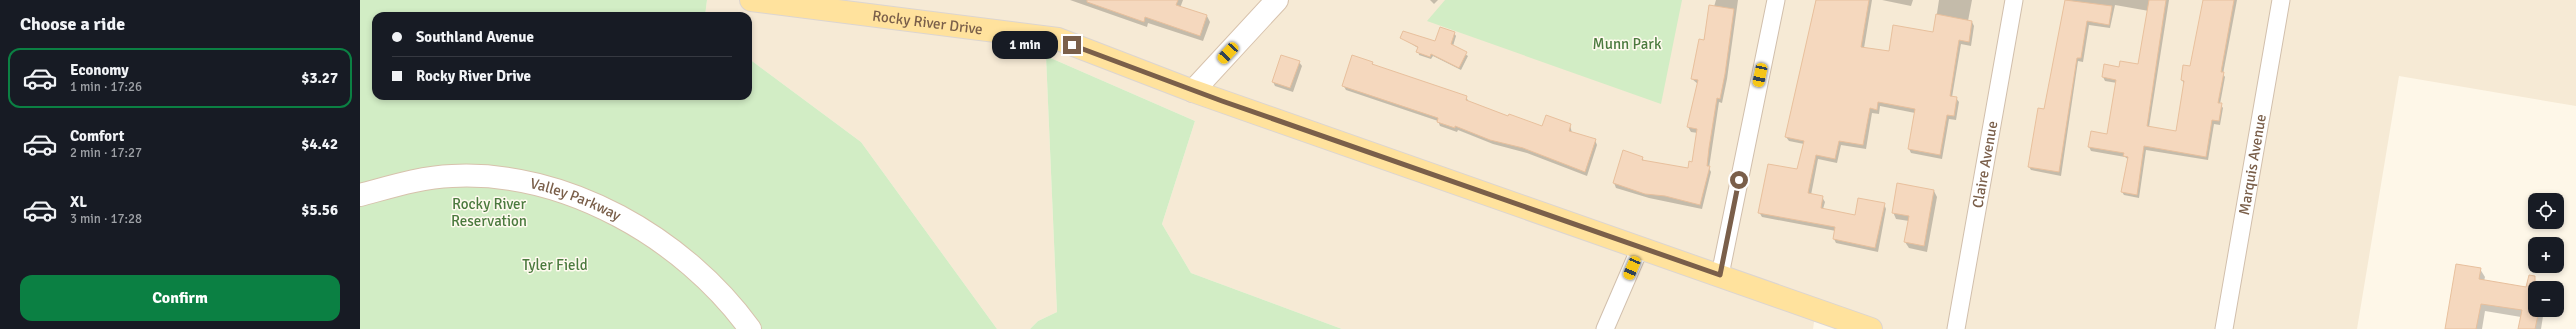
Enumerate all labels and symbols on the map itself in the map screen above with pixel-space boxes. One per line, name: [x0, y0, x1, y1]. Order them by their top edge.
street label: Rocky River Drive: [871, 7, 984, 38]
callout: 1 min: [992, 31, 1058, 59]
park label: Munn Park: [1593, 35, 1662, 53]
route end: [1063, 36, 1081, 54]
car: [1215, 40, 1241, 66]
car: [1752, 62, 1768, 88]
street label: Marquis Avenue: [2235, 113, 2270, 216]
street label: Claire Avenue: [1968, 120, 2002, 210]
route start: [1730, 171, 1748, 189]
street label: Valley Parkway: [528, 174, 624, 225]
park label: Rocky River Reservation: [451, 195, 527, 230]
car: [1622, 255, 1642, 281]
park label: Tyler Field: [522, 256, 588, 274]

